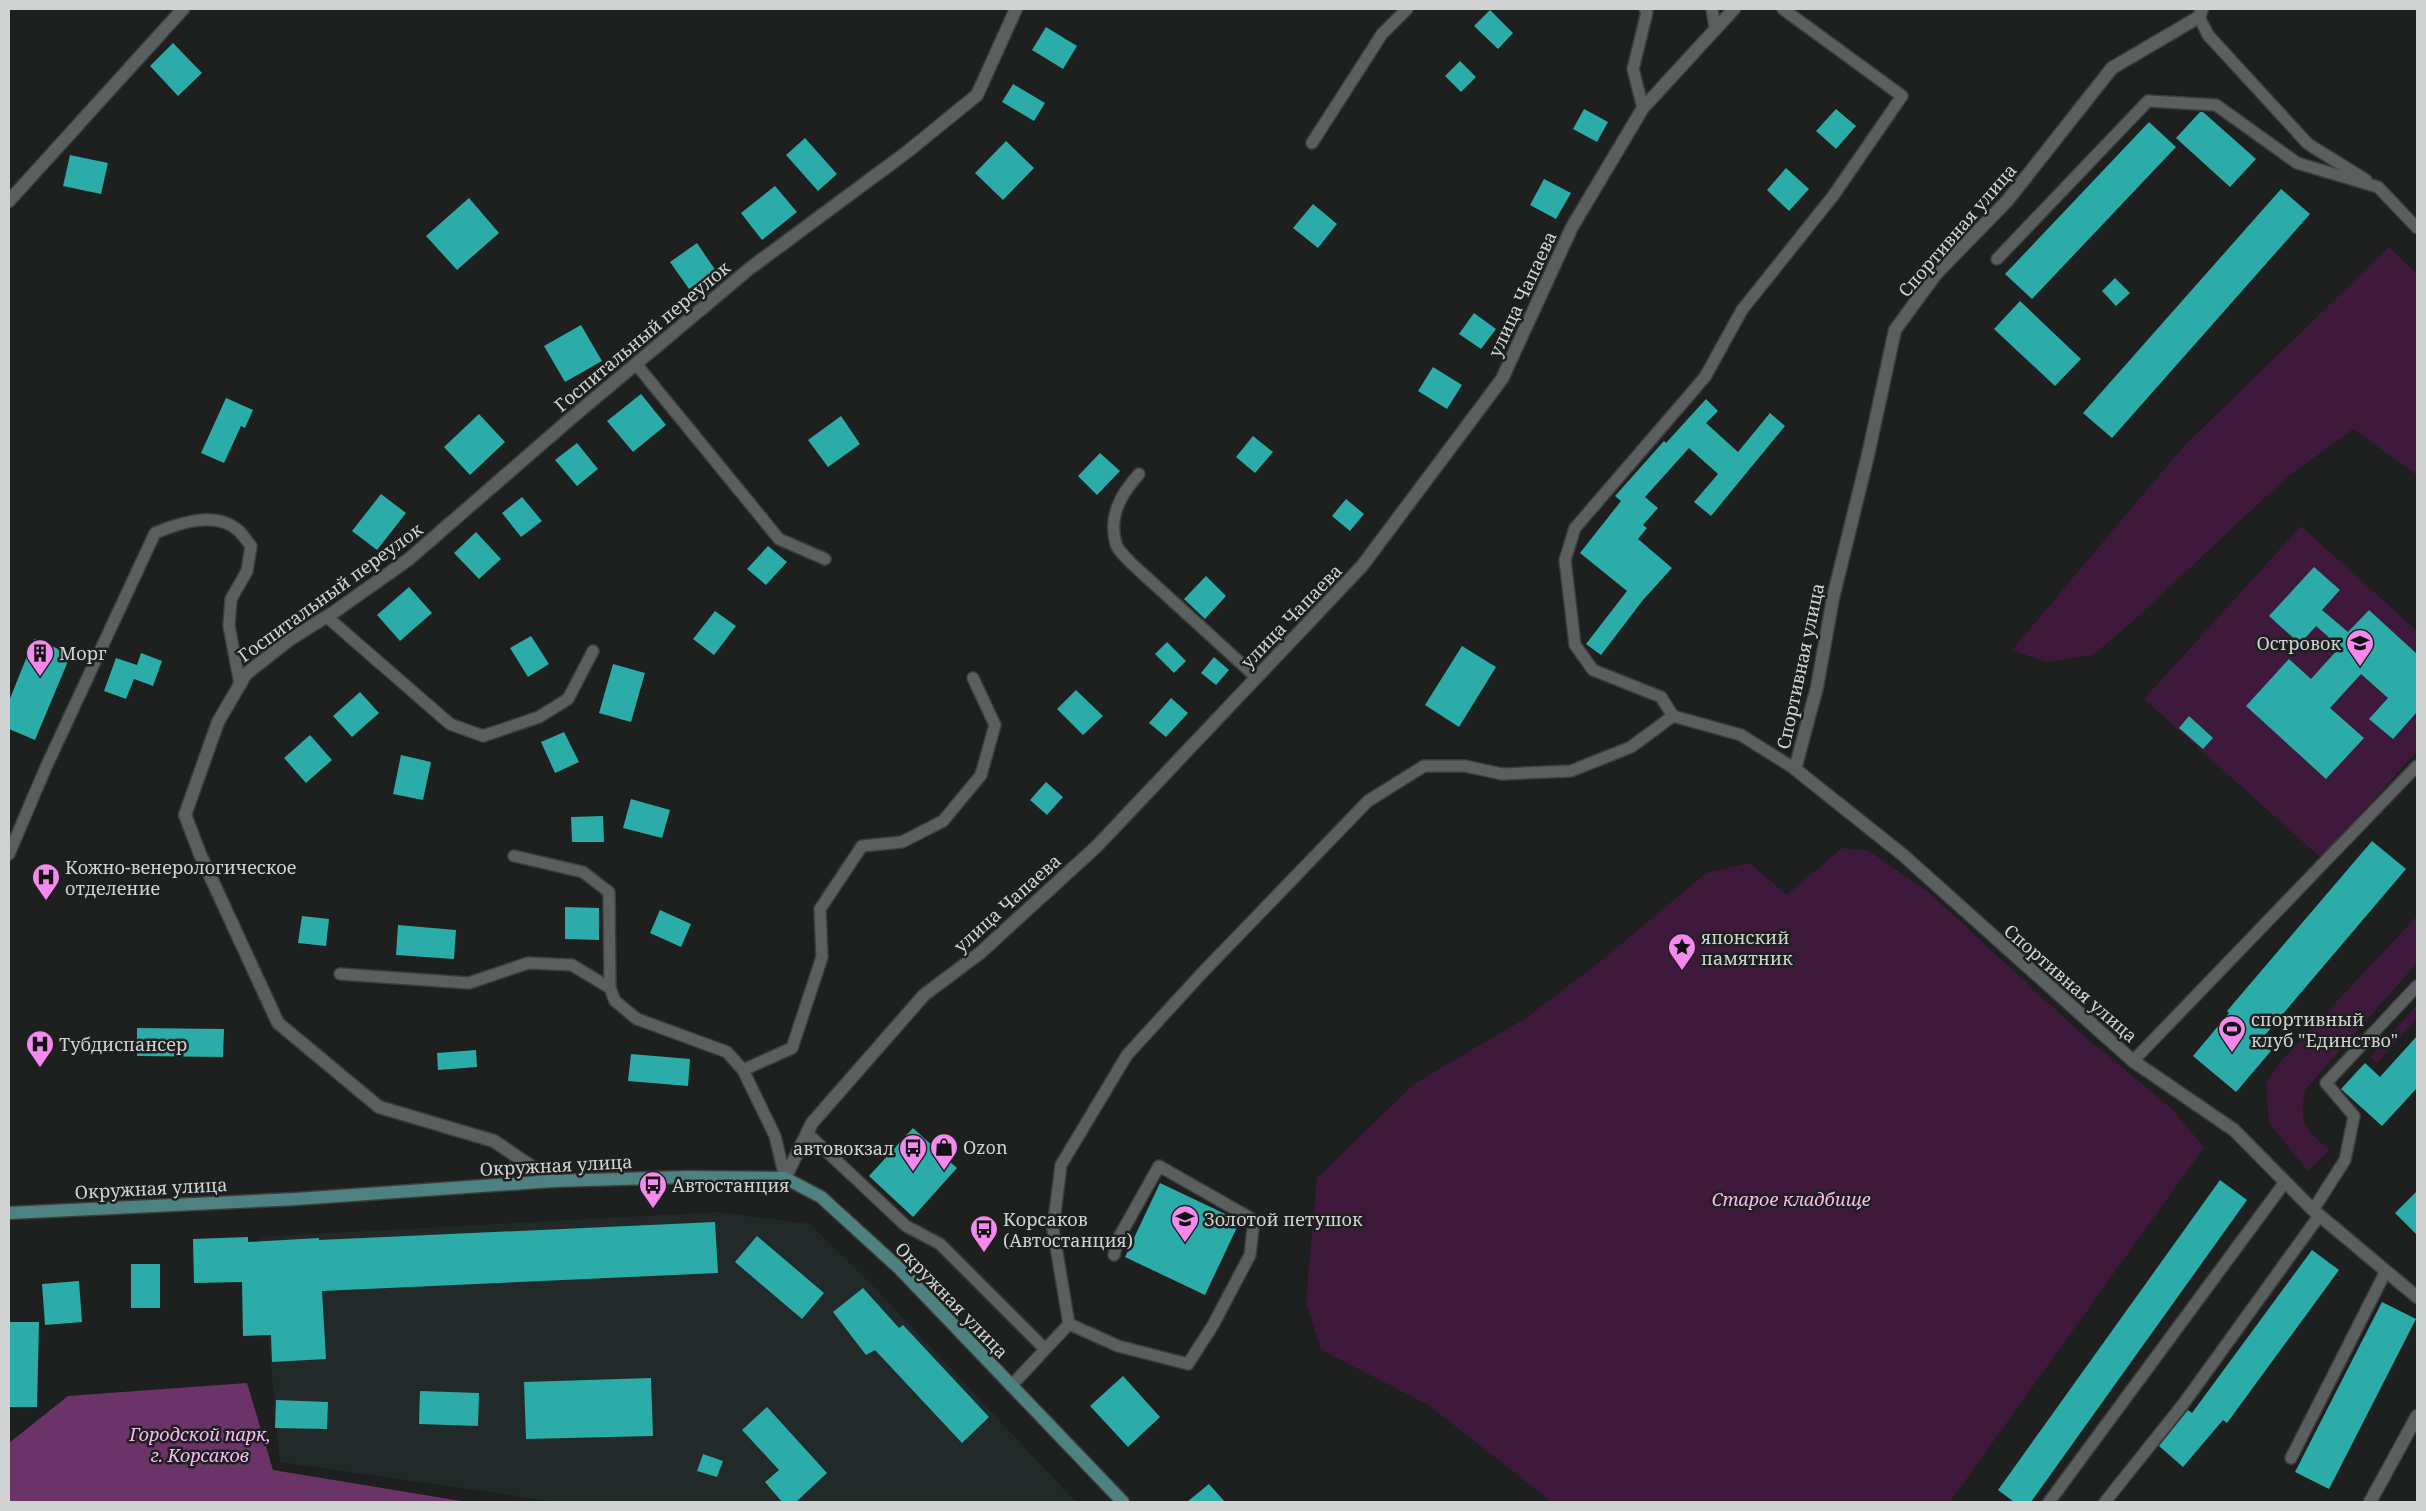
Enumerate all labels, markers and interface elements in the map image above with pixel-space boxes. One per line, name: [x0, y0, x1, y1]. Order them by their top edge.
street label: Спортивная улица: [1892, 158, 2022, 302]
street label: улица Чапаева: [1482, 227, 1562, 361]
street label: Госпитальный переулок: [549, 255, 735, 417]
street label: Госпитальный переулок: [233, 517, 427, 667]
street label: улица Чапаева: [1235, 559, 1347, 673]
street label: Спортивная улица: [1771, 581, 1829, 751]
school or university icon: Островок: [2345, 628, 2375, 667]
place label: Островок: [2256, 631, 2341, 655]
building icon: Морг: [25, 638, 55, 677]
place label: Морг: [59, 641, 107, 665]
street label: улица Чапаева: [948, 849, 1066, 957]
place label: Кожно-венерологическое отделение: [65, 855, 296, 900]
hospital icon: Кожно-венерологическое отделение: [31, 862, 61, 901]
street label: Спортивная улица: [1999, 918, 2143, 1048]
place label: японский памятник: [1701, 925, 1793, 970]
place icon: японский памятник: [1667, 932, 1697, 971]
place label: спортивный клуб "Единство": [2251, 1007, 2398, 1052]
sports icon: спортивный клуб "Единство": [2217, 1014, 2247, 1053]
hospital icon: Тубдиспансер: [25, 1029, 55, 1068]
place label: Тубдиспансер: [59, 1032, 187, 1056]
shop icon: Ozon: [929, 1132, 959, 1171]
bus stop icon: автовокзал: [898, 1133, 928, 1172]
place label: Ozon: [963, 1135, 1008, 1159]
place label: автовокзал: [793, 1136, 894, 1160]
street label: Окружная улица: [479, 1149, 633, 1181]
bus stop icon: Автостанция: [638, 1170, 668, 1209]
street label: Окружная улица: [74, 1172, 228, 1204]
place label: Автостанция: [672, 1173, 790, 1197]
park label: Старое кладбище: [1711, 1187, 1871, 1211]
school or university icon: Золотой петушок: [1170, 1204, 1200, 1243]
place label: Корсаков (Автостанция): [1003, 1207, 1133, 1252]
place label: Золотой петушок: [1204, 1207, 1363, 1231]
bus stop icon: Корсаков (Автостанция): [969, 1214, 999, 1253]
street label: Окружная улица: [890, 1237, 1014, 1363]
park label: Городской парк, г. Корсаков: [128, 1422, 271, 1467]

